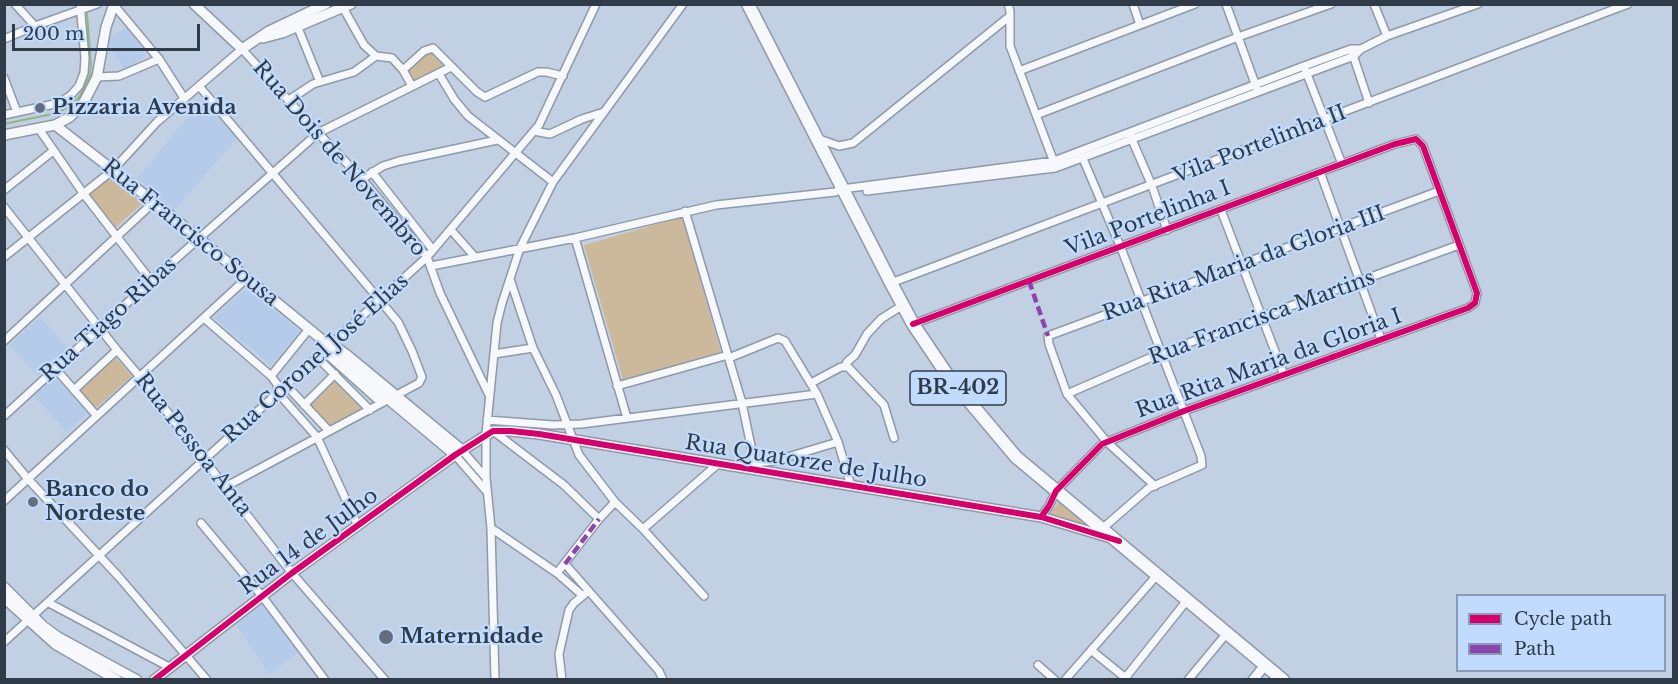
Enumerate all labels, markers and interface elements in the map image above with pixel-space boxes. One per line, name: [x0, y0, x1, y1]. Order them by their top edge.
scale bar: [15, 12, 202, 50]
text: 200 m: [23, 23, 84, 45]
street label: Rua Dois de Novembro: [247, 56, 431, 262]
place label: Pizzaria Avenida: [52, 95, 236, 121]
street label: Vila Portelinha II: [1170, 100, 1350, 190]
marker: Pizzaria Avenida: [33, 101, 47, 115]
street label: Rua Francisco Sousa: [97, 154, 283, 312]
street label: Vila Portelinha I: [1062, 176, 1234, 262]
street label: Rua Rita Maria da Gloria III: [1099, 201, 1389, 327]
street label: Rua Tiago Ribas: [36, 252, 182, 388]
street label: Rua Francisca Martins: [1145, 265, 1379, 371]
street label: Rua Coronel José Elias: [218, 269, 414, 449]
street label: Rua Rita Maria da Gloria I: [1133, 304, 1405, 424]
street label: Rua Pessoa Anta: [129, 368, 257, 522]
road number: BR-402: [910, 371, 1006, 405]
street label: Rua Quatorze de Julho: [683, 430, 929, 494]
place label: Banco do Nordeste: [45, 477, 149, 527]
street label: Rua 14 de Julho: [235, 483, 383, 601]
marker: Banco do Nordeste: [26, 495, 40, 509]
legend: [1456, 594, 1666, 672]
text: Cycle path: [1514, 608, 1612, 630]
place label: Maternidade: [400, 624, 543, 650]
marker: Maternidade: [377, 628, 395, 646]
text: Path: [1514, 638, 1555, 660]

